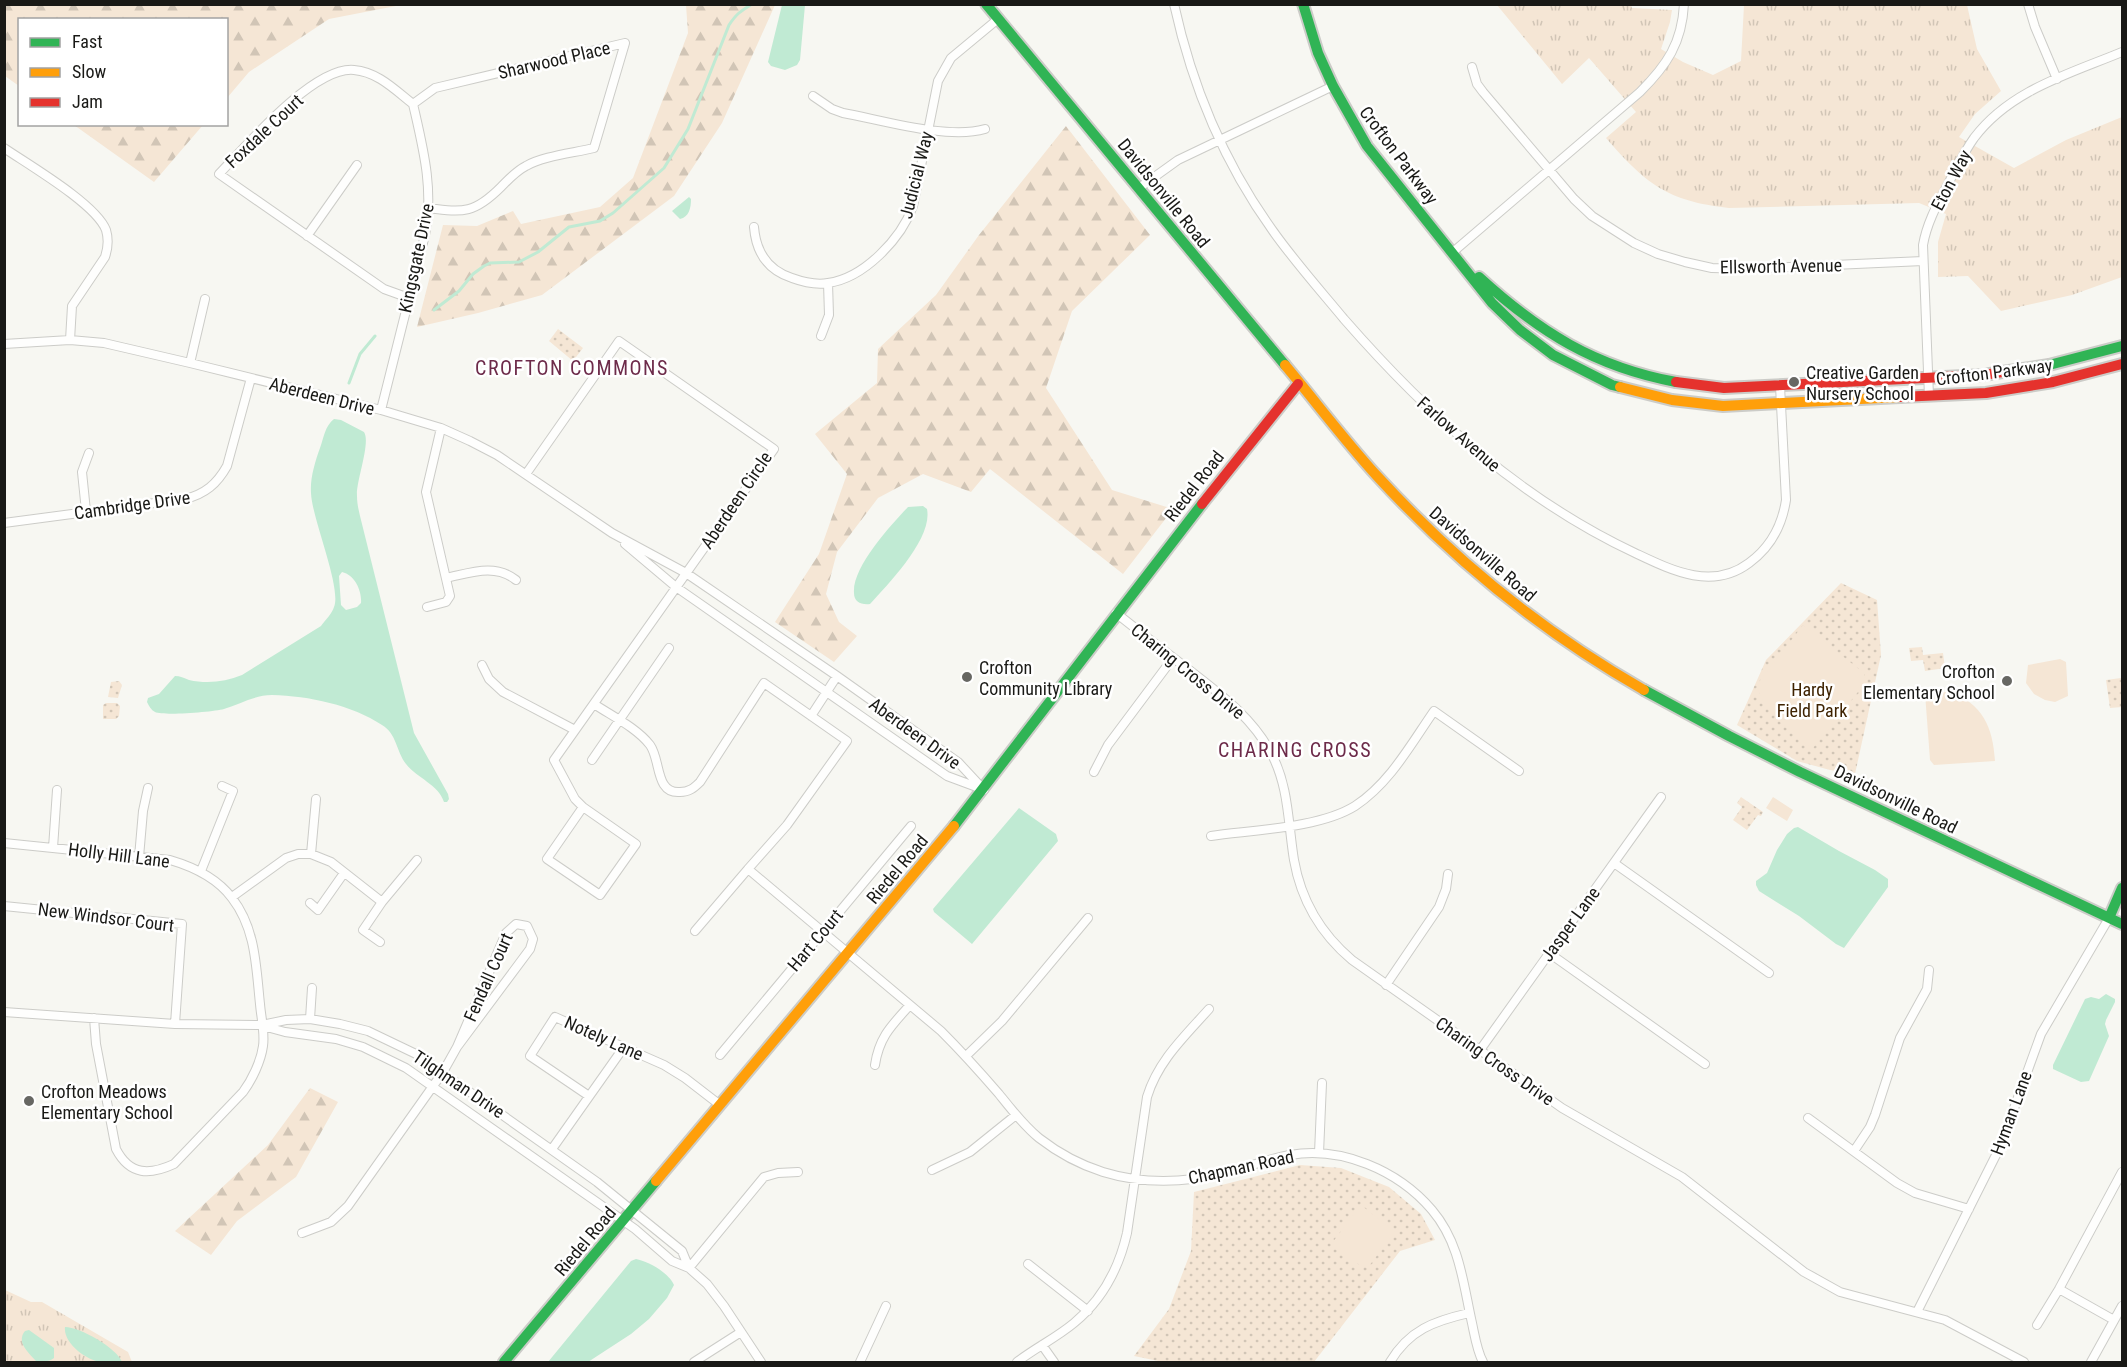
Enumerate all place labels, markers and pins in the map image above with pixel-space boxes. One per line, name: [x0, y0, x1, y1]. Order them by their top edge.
place label: Creative Garden Nursery School: [1806, 362, 1919, 404]
marker: Creative Garden Nursery School: [1787, 375, 1801, 389]
place label: Crofton Community Library: [979, 657, 1113, 699]
place label: Crofton Elementary School: [1863, 661, 1995, 703]
marker: Crofton Community Library: [960, 670, 974, 684]
marker: Crofton Elementary School: [2000, 674, 2014, 688]
place label: Crofton Meadows Elementary School: [41, 1081, 173, 1123]
marker: Crofton Meadows Elementary School: [22, 1094, 36, 1108]

